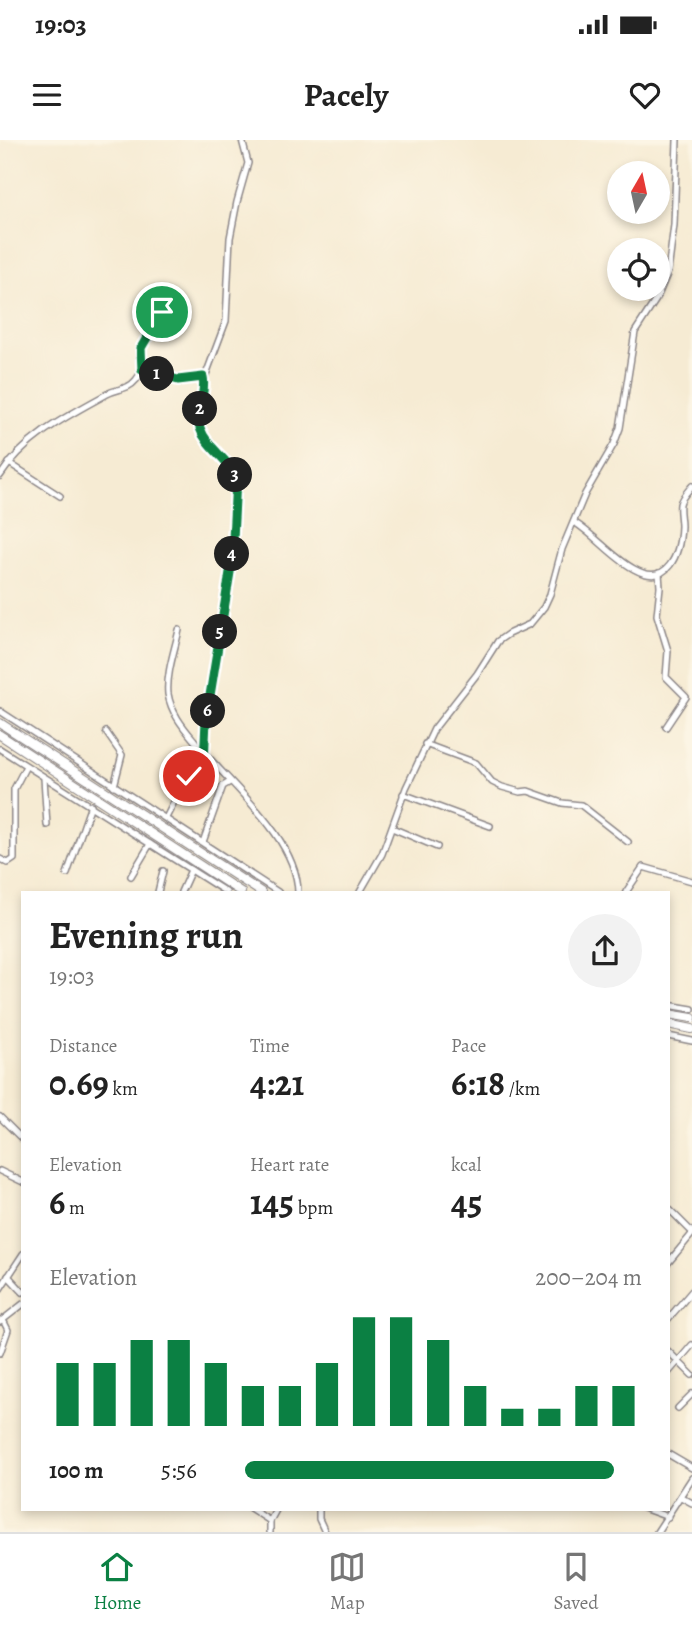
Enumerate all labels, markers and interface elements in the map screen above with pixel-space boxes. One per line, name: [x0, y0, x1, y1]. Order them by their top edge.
text: 19:03: [35, 7, 87, 42]
text: Pacely: [304, 73, 388, 117]
icon: menu: [28, 76, 66, 114]
icon: heart: [626, 76, 664, 114]
north arrow: [607, 161, 670, 224]
map controls: [607, 161, 670, 301]
button: locate: [607, 238, 670, 301]
pin: [132, 282, 192, 342]
icon: arrive: [143, 293, 181, 331]
pin: 1: [140, 356, 174, 392]
text: 1: [153, 360, 160, 386]
pin: 2: [182, 392, 218, 426]
text: 2: [195, 395, 204, 421]
pin: 3: [218, 458, 252, 492]
text: 3: [230, 461, 239, 487]
pin: 4: [215, 536, 250, 572]
text: 4: [227, 540, 236, 566]
pin: 5: [202, 615, 238, 650]
text: 5: [215, 618, 224, 644]
pin: 6: [190, 694, 226, 728]
text: 6: [203, 697, 212, 723]
pin: [159, 746, 219, 806]
icon: check: [170, 757, 208, 795]
text: Evening run: [49, 909, 243, 961]
button: share: [568, 914, 642, 988]
text: 19:03: [49, 961, 95, 992]
text: Distance: [49, 1033, 117, 1059]
text: Time: [250, 1033, 289, 1059]
text: Pace: [451, 1033, 486, 1059]
text: 0.69: [49, 1059, 109, 1107]
text: 4:21: [250, 1059, 304, 1107]
text: 6:18: [451, 1059, 505, 1107]
text: km: [109, 1076, 138, 1102]
text: /km: [505, 1076, 540, 1102]
text: Elevation: [49, 1152, 122, 1178]
text: Heart rate: [250, 1152, 329, 1178]
text: kcal: [451, 1152, 481, 1178]
text: 6: [49, 1178, 65, 1226]
text: 145: [250, 1178, 294, 1226]
text: 45: [451, 1178, 482, 1226]
text: m: [65, 1195, 85, 1221]
text: bpm: [294, 1195, 333, 1221]
text: Elevation: [49, 1262, 137, 1293]
text: 200–204 m: [535, 1262, 642, 1293]
text: 100 m: [49, 1455, 104, 1486]
text: 5:56: [161, 1455, 197, 1486]
tab: Home: [94, 1548, 141, 1616]
tab: Map: [328, 1548, 366, 1616]
tab: Saved: [553, 1548, 598, 1616]

